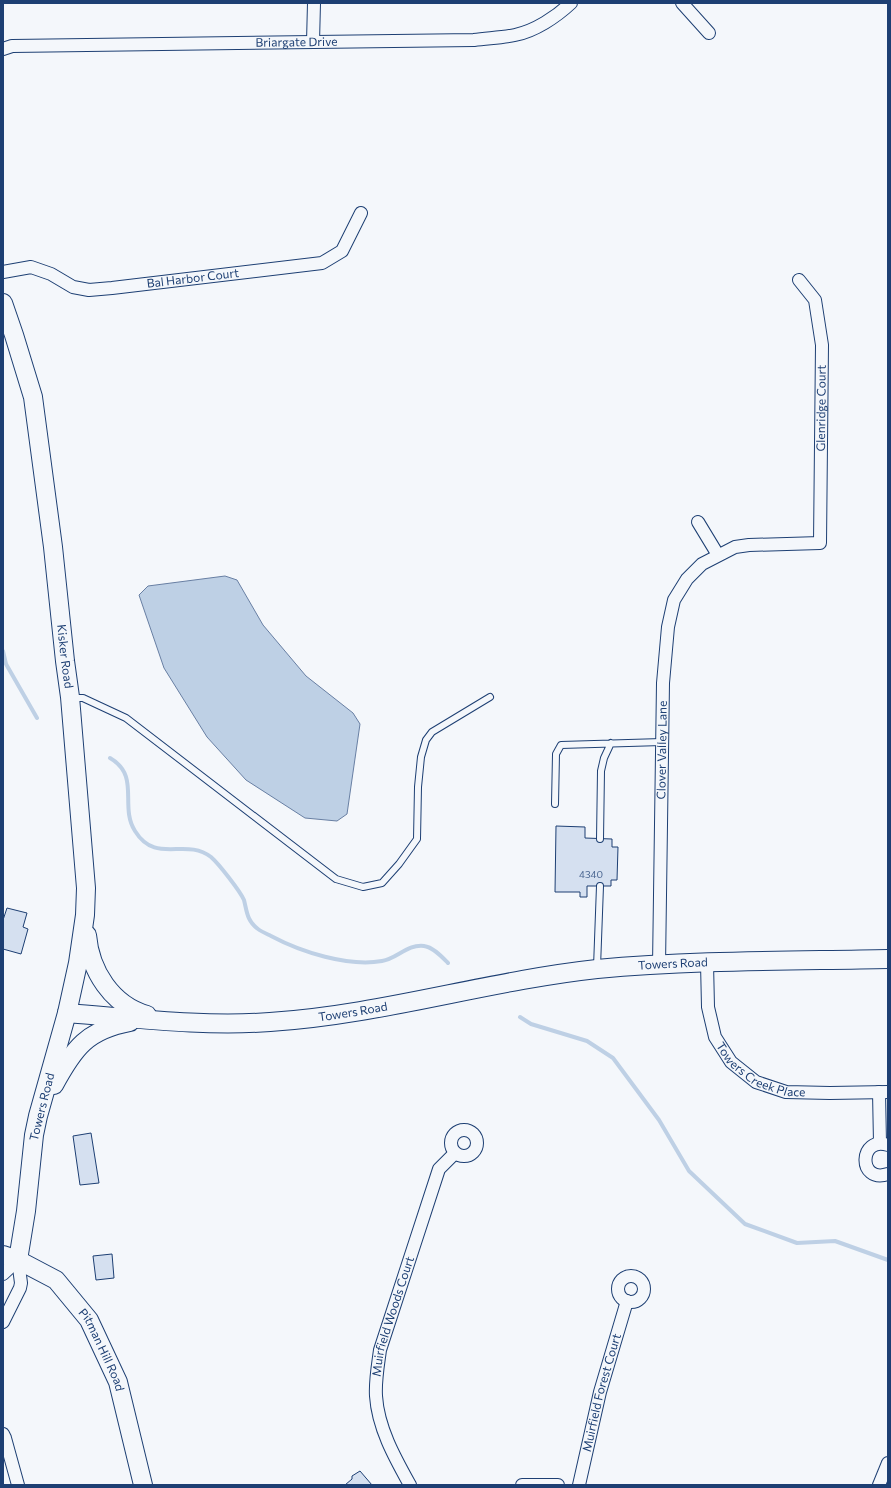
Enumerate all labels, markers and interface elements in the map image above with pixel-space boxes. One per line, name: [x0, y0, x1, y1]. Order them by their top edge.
street label: Briargate Drive: [255, 34, 338, 49]
street label: Bal Harbor Court: [146, 265, 240, 290]
street label: Glenridge Court: [813, 365, 828, 452]
street label: Kisker Road: [55, 624, 77, 689]
street label: Clover Valley Lane: [653, 701, 669, 799]
house number: 4340: [579, 868, 603, 880]
street label: Towers Road: [638, 954, 708, 972]
street label: Towers Road: [317, 998, 389, 1023]
street label: Towers Creek Place: [714, 1039, 806, 1098]
street label: Towers Road: [26, 1071, 56, 1142]
street label: Muirfield Woods Court: [368, 1254, 416, 1377]
street label: Pitman Hill Road: [76, 1305, 128, 1392]
street label: Muirfield Forest Court: [579, 1332, 623, 1453]

